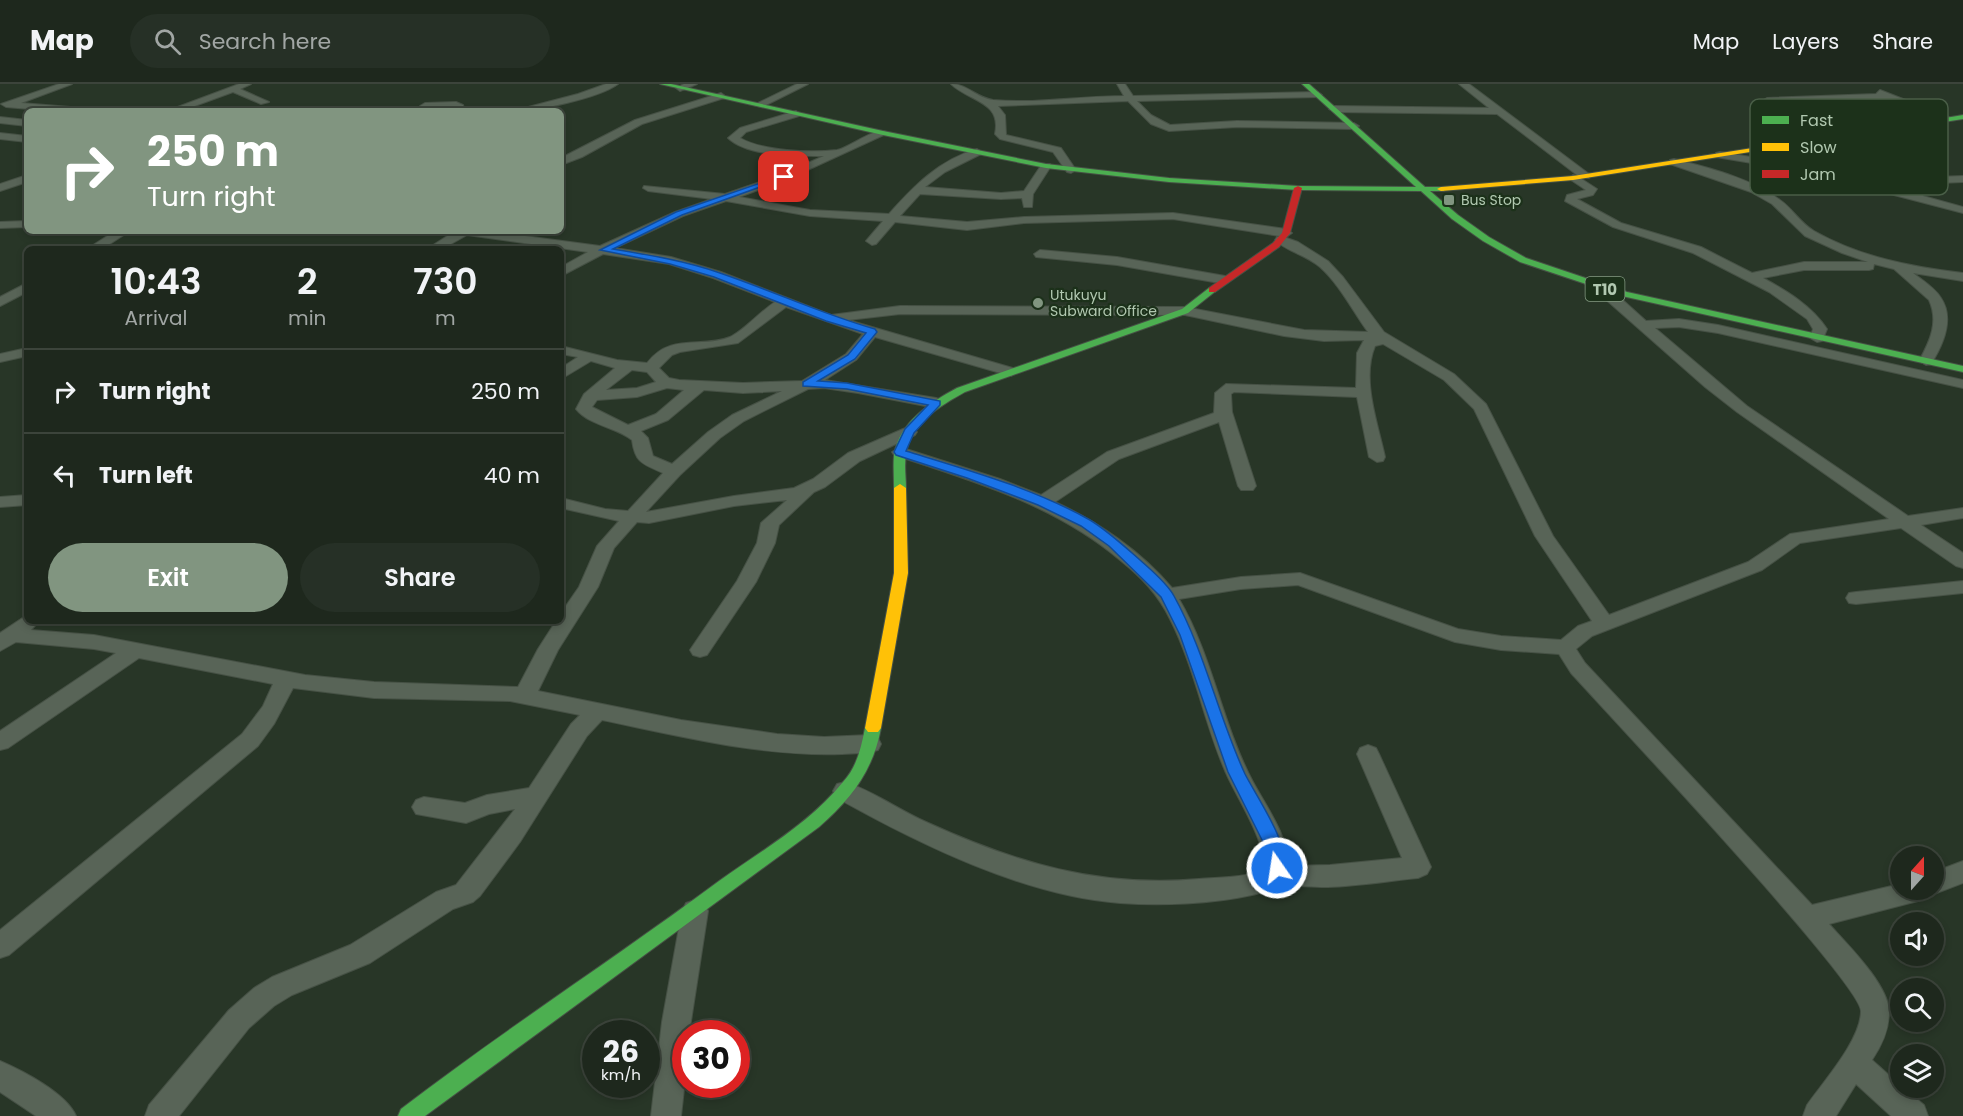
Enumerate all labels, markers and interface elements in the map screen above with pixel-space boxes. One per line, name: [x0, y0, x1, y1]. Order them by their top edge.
search box: [130, 14, 550, 68]
text: Map: [30, 21, 94, 60]
icon: search: [151, 25, 184, 58]
text: Search here: [199, 26, 331, 57]
text: Map: [1693, 27, 1739, 56]
text: Layers: [1772, 27, 1839, 56]
text: Share: [1872, 27, 1933, 56]
legend: [1750, 99, 1948, 195]
text: Fast: [1800, 109, 1833, 132]
text: 250 m: [147, 122, 279, 181]
icon: right: [48, 132, 126, 210]
text: Slow: [1800, 136, 1837, 159]
pin: [758, 151, 809, 202]
icon: arrive: [767, 160, 800, 193]
text: Jam: [1800, 163, 1836, 186]
text: Turn right: [147, 178, 276, 215]
place label: Bus Stop: [1461, 190, 1521, 210]
marker: Bus Stop: [1442, 193, 1456, 207]
text: 10:43: [110, 256, 202, 307]
text: 2: [297, 256, 318, 307]
text: 730: [413, 256, 477, 307]
road number: T10: [1586, 277, 1624, 301]
place label: Utukuyu Subward Office: [1050, 285, 1157, 321]
marker: Utukuyu Subward Office: [1031, 296, 1045, 310]
text: Arrival: [125, 304, 188, 332]
text: min: [288, 304, 326, 332]
text: m: [435, 304, 455, 332]
icon: right: [48, 375, 81, 408]
text: Turn right: [99, 376, 210, 407]
text: 250 m: [471, 376, 540, 407]
icon: left: [48, 459, 81, 492]
text: Turn left: [99, 460, 193, 491]
text: 40 m: [484, 460, 540, 491]
button: Exit: [48, 543, 288, 612]
button: Share: [300, 543, 540, 612]
position arrow: [1245, 836, 1309, 900]
north arrow: [1890, 846, 1944, 900]
map controls: [1890, 846, 1944, 1098]
button: sound: [1890, 912, 1944, 966]
button: search: [1890, 978, 1944, 1032]
speed limit sign: 30: [672, 1020, 750, 1098]
text: 26: [603, 1030, 639, 1073]
button: layers: [1890, 1044, 1944, 1098]
text: km/h: [601, 1064, 641, 1085]

